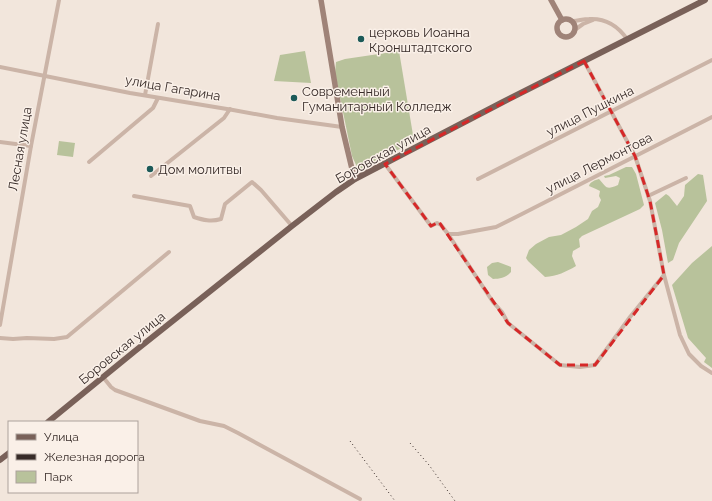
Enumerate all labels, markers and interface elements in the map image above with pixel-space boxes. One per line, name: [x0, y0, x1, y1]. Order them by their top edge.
place label: церковь Иоанна Кронштадтского: [369, 25, 472, 55]
marker: церковь Иоанна Кронштадтского: [356, 34, 366, 44]
street label: улица Гагарина: [124, 72, 222, 104]
street label: улица Пушкина: [544, 83, 636, 139]
place label: Современный Гуманитарный Колледж: [302, 84, 452, 114]
marker: Современный Гуманитарный Колледж: [289, 93, 299, 103]
street label: Лесная улица: [5, 106, 35, 192]
street label: Боровская улица: [333, 122, 433, 186]
street label: улица Лермонтова: [543, 130, 655, 196]
place label: Дом молитвы: [158, 162, 242, 177]
marker: Дом молитвы: [145, 164, 155, 174]
street label: Боровская улица: [76, 309, 168, 387]
legend: [8, 421, 138, 493]
text: Улица: [44, 430, 79, 444]
text: Железная дорога: [44, 450, 145, 464]
text: Парк: [44, 470, 73, 484]

